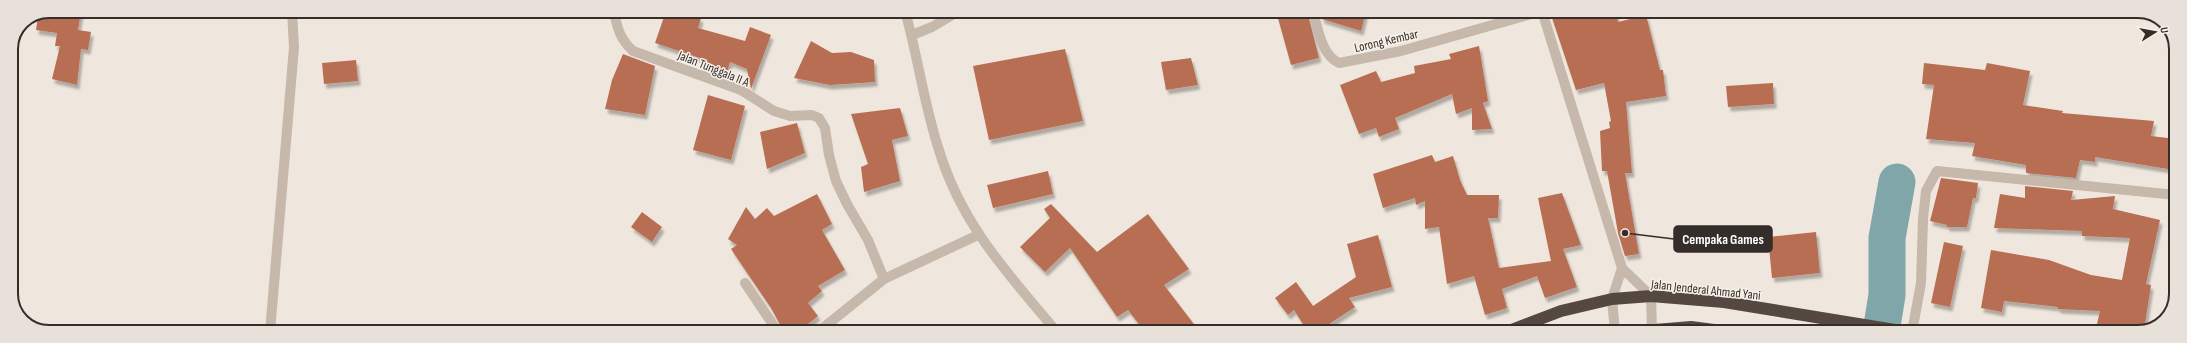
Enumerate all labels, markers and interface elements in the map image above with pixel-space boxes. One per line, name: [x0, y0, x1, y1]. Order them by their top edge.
north arrow: [2135, 12, 2175, 52]
street label: Lorong Kembar: [1353, 26, 1420, 56]
text: U: [2157, 26, 2171, 35]
street label: Jalan Tunggala II A: [675, 47, 752, 91]
callout: Cempaka Games: [1674, 226, 1772, 252]
text: Cempaka Games: [1682, 231, 1764, 248]
street label: Jalan Jenderal Ahmad Yani: [1649, 276, 1761, 304]

